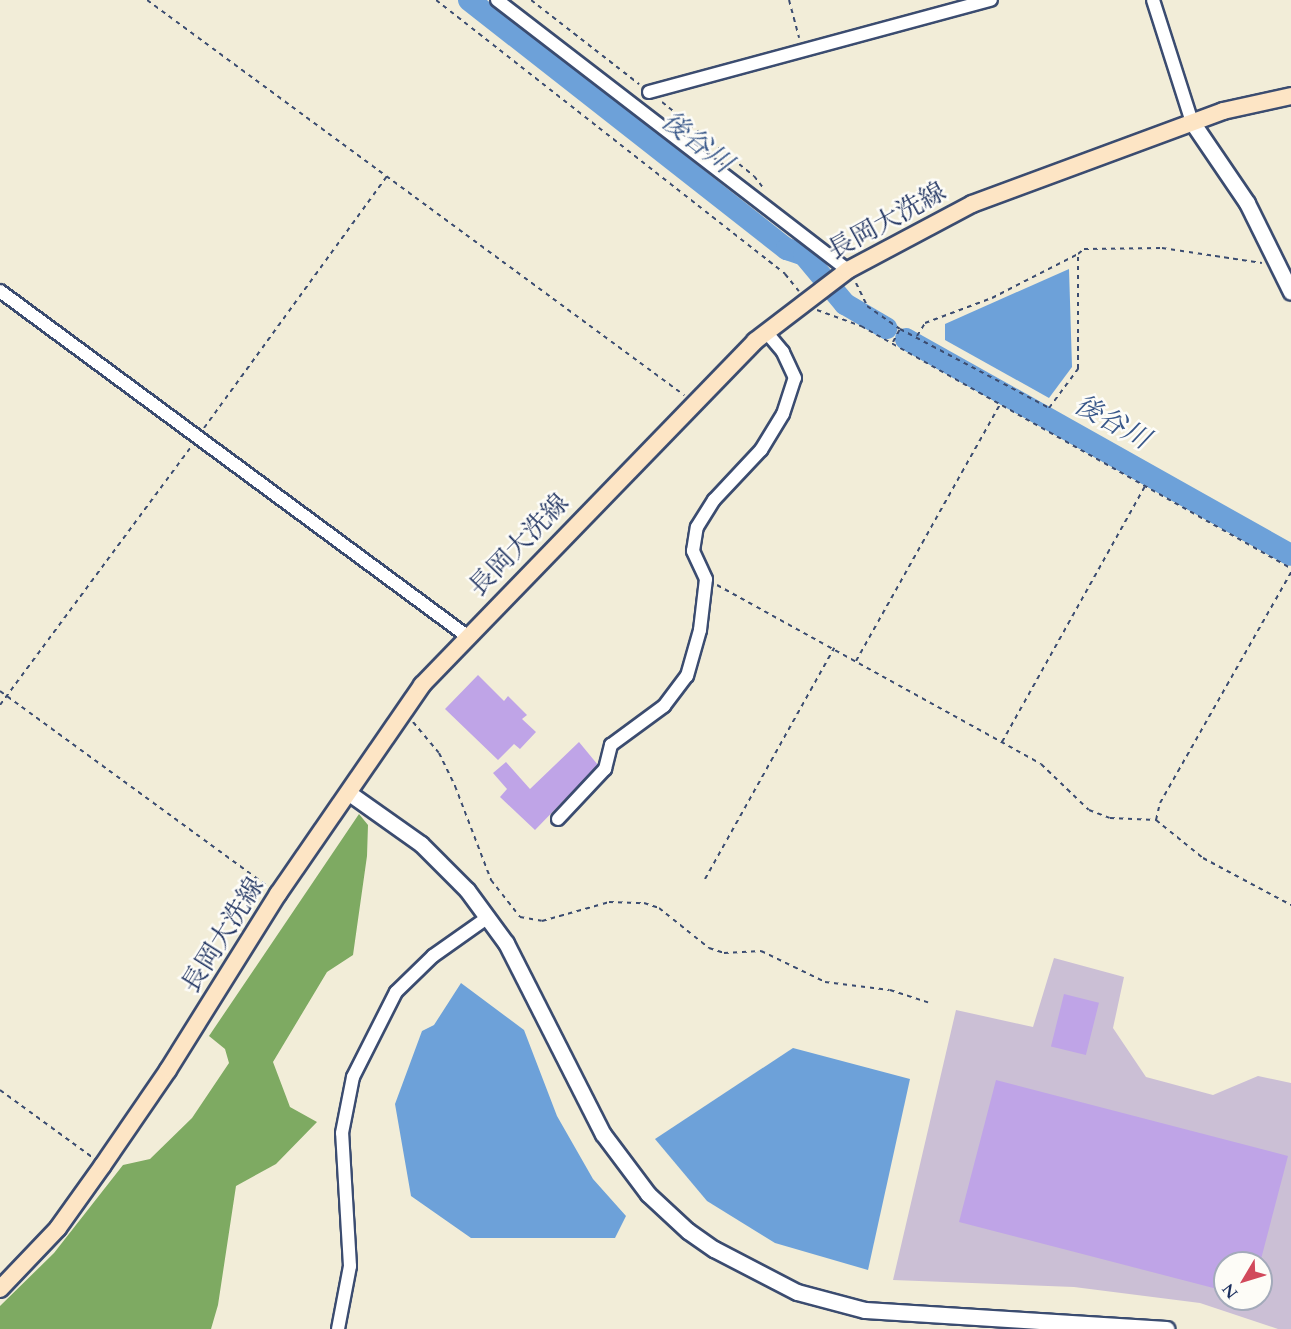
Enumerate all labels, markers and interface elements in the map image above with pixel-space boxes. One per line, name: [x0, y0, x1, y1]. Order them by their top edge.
water label: 後谷川: [655, 104, 739, 180]
street label: 長岡大洗線: [823, 176, 951, 266]
water label: 後谷川: [1069, 388, 1155, 456]
street label: 長岡大洗線: [463, 487, 575, 603]
street label: 長岡大洗線: [175, 872, 271, 998]
north arrow: [1213, 1251, 1273, 1311]
text: N: [1217, 1279, 1243, 1303]

